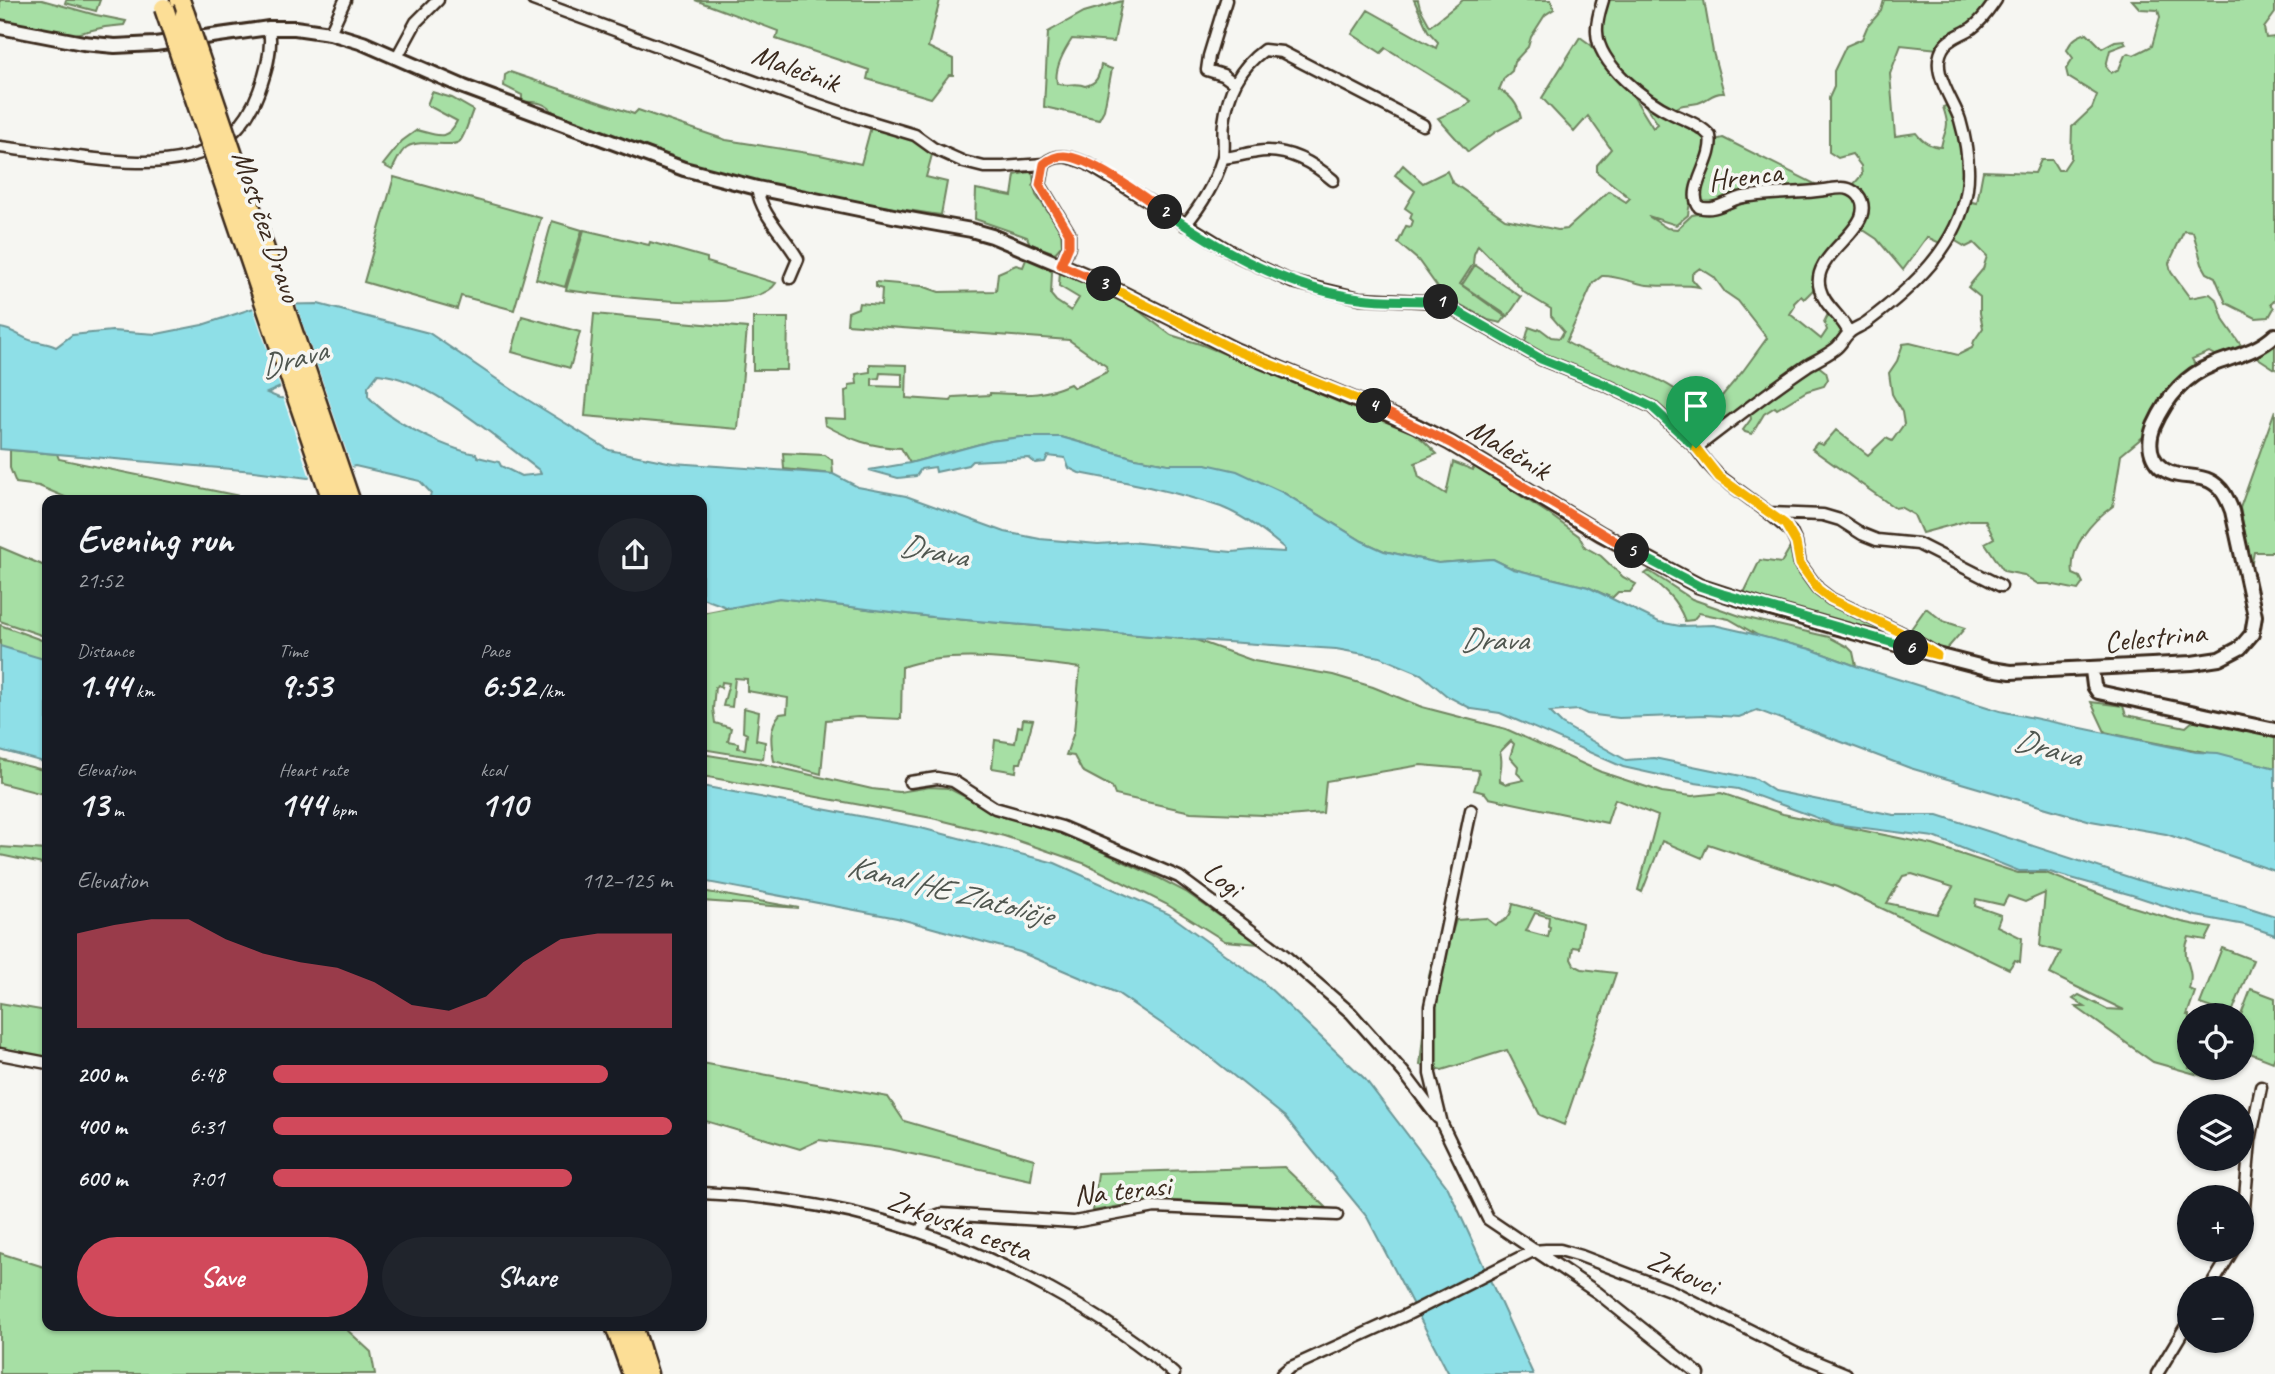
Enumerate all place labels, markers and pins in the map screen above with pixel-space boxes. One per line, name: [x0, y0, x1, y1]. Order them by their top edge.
pin: 2: [1148, 194, 1182, 230]
pin: 3: [1086, 266, 1122, 302]
pin: 1: [1424, 284, 1458, 320]
pin: [1666, 376, 1726, 448]
pin: 4: [1356, 388, 1392, 424]
pin: 5: [1614, 534, 1650, 568]
pin: 6: [1894, 630, 1928, 666]

